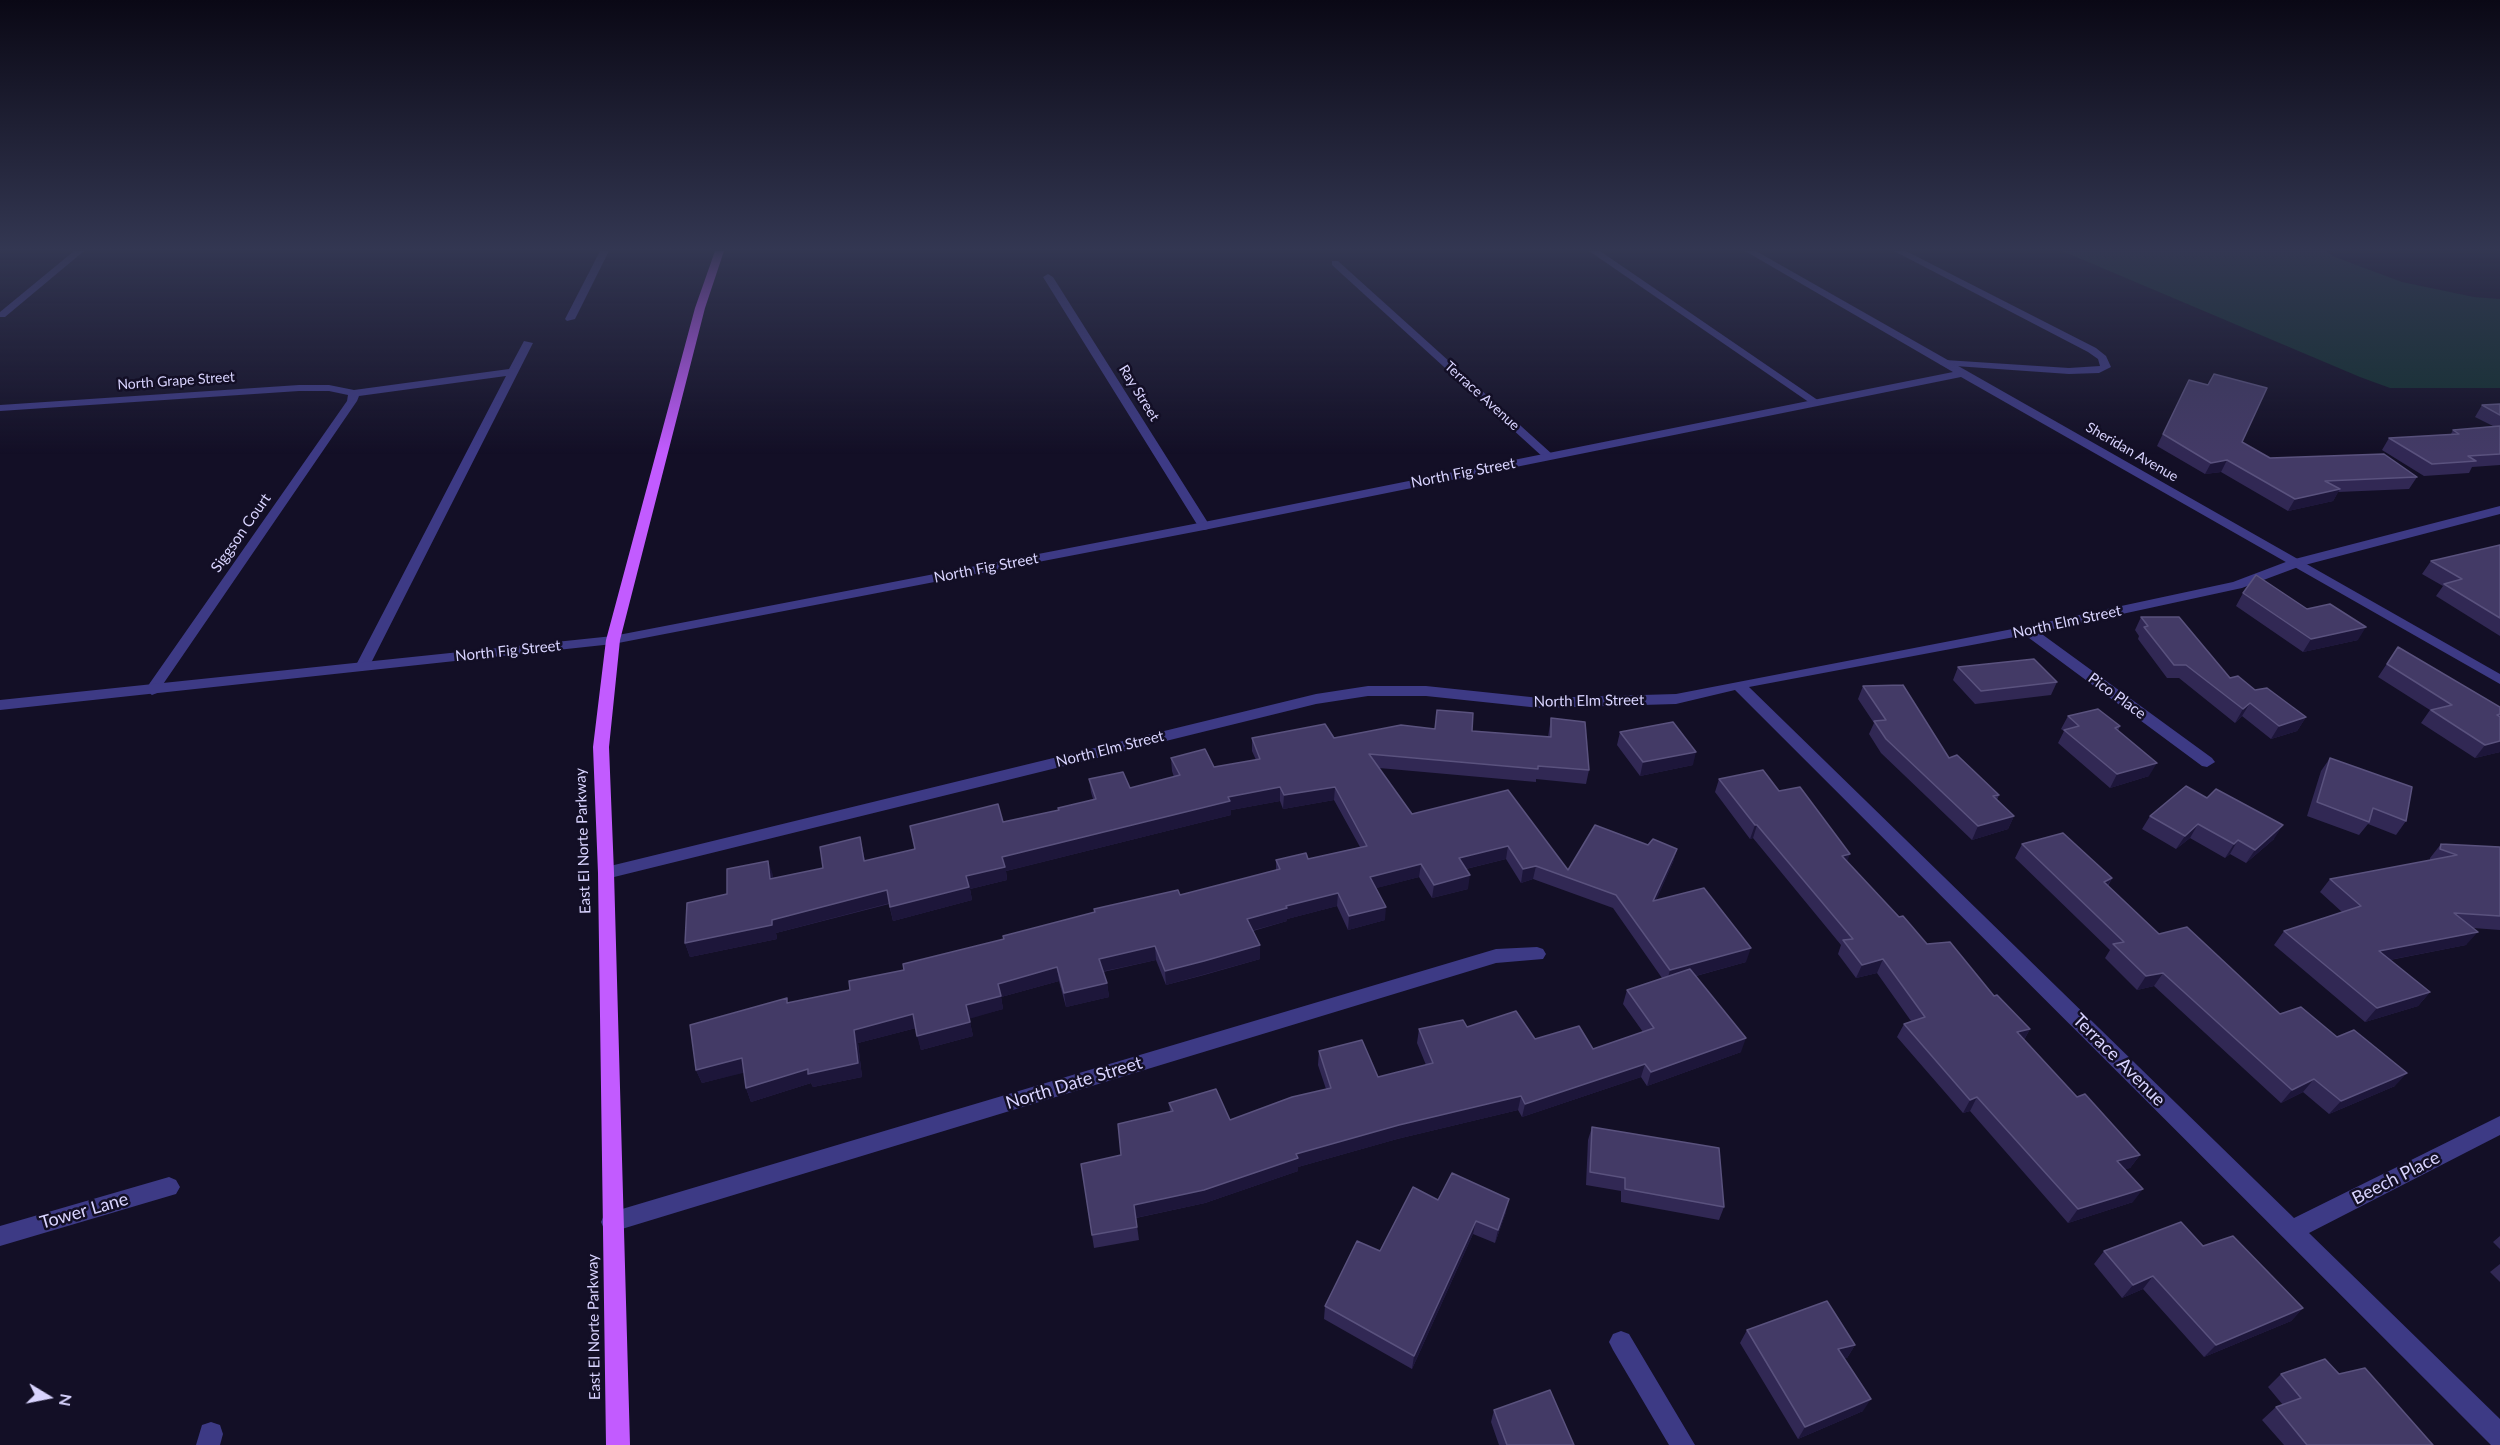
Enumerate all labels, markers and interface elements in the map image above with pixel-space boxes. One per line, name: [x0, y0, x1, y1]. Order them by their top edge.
street label: Terrace Avenue: [1441, 358, 1523, 434]
street label: Ray Street: [1115, 362, 1163, 424]
street label: North Grape Street: [117, 369, 235, 393]
street label: Sheridan Avenue: [2083, 419, 2181, 485]
street label: North Fig Street: [1409, 454, 1517, 492]
street label: Siggson Court: [207, 490, 275, 576]
street label: North Fig Street: [932, 549, 1040, 587]
street label: North Elm Street: [2011, 602, 2123, 642]
street label: North Fig Street: [454, 637, 562, 665]
street label: Pico Place: [2085, 669, 2149, 723]
street label: North Elm Street: [1534, 691, 1644, 711]
street label: North Elm Street: [1054, 727, 1166, 771]
street label: East El Norte Parkway: [571, 768, 595, 914]
street label: Terrace Avenue: [2068, 1009, 2170, 1111]
street label: North Date Street: [1003, 1052, 1145, 1114]
street label: Beech Place: [2348, 1147, 2444, 1209]
street label: Tower Lane: [37, 1188, 131, 1234]
street label: East El Norte Parkway: [584, 1254, 604, 1400]
north arrow: [18, 1367, 78, 1427]
text: N: [56, 1392, 77, 1408]

